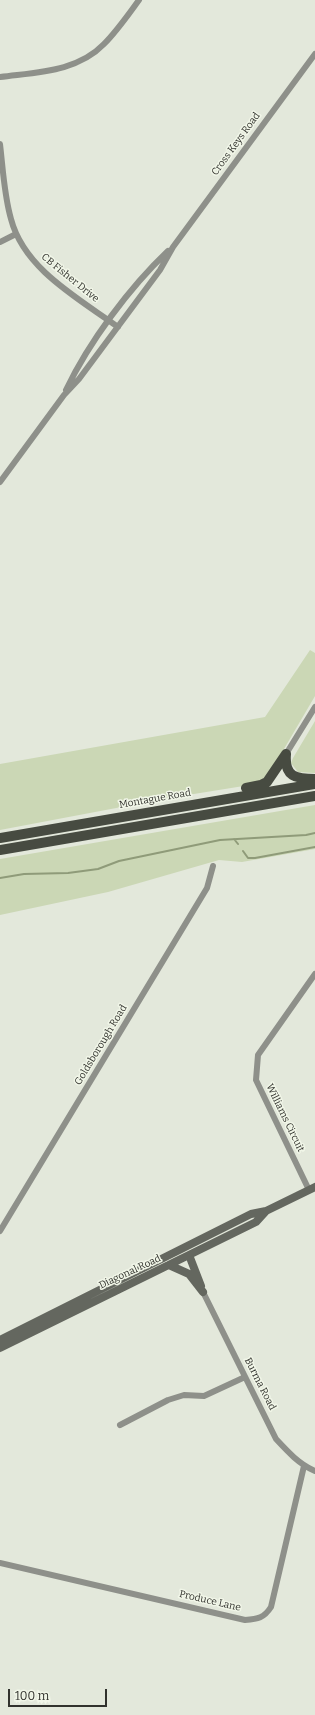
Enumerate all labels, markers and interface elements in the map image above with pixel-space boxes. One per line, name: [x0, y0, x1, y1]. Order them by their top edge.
street label: Cross Keys Road: [209, 110, 263, 178]
street label: CB Fisher Drive: [39, 251, 101, 305]
street label: Montague Road: [118, 787, 192, 811]
street label: Goldsborough Road: [72, 1003, 130, 1087]
street label: Williams Circuit: [263, 1082, 307, 1154]
street label: Diagonal Road: [97, 1252, 163, 1292]
street label: Burma Road: [242, 1356, 278, 1412]
street label: Produce Lane: [178, 1588, 242, 1614]
scale bar: [10, 1681, 109, 1707]
text: 100 m: [15, 1689, 49, 1703]

